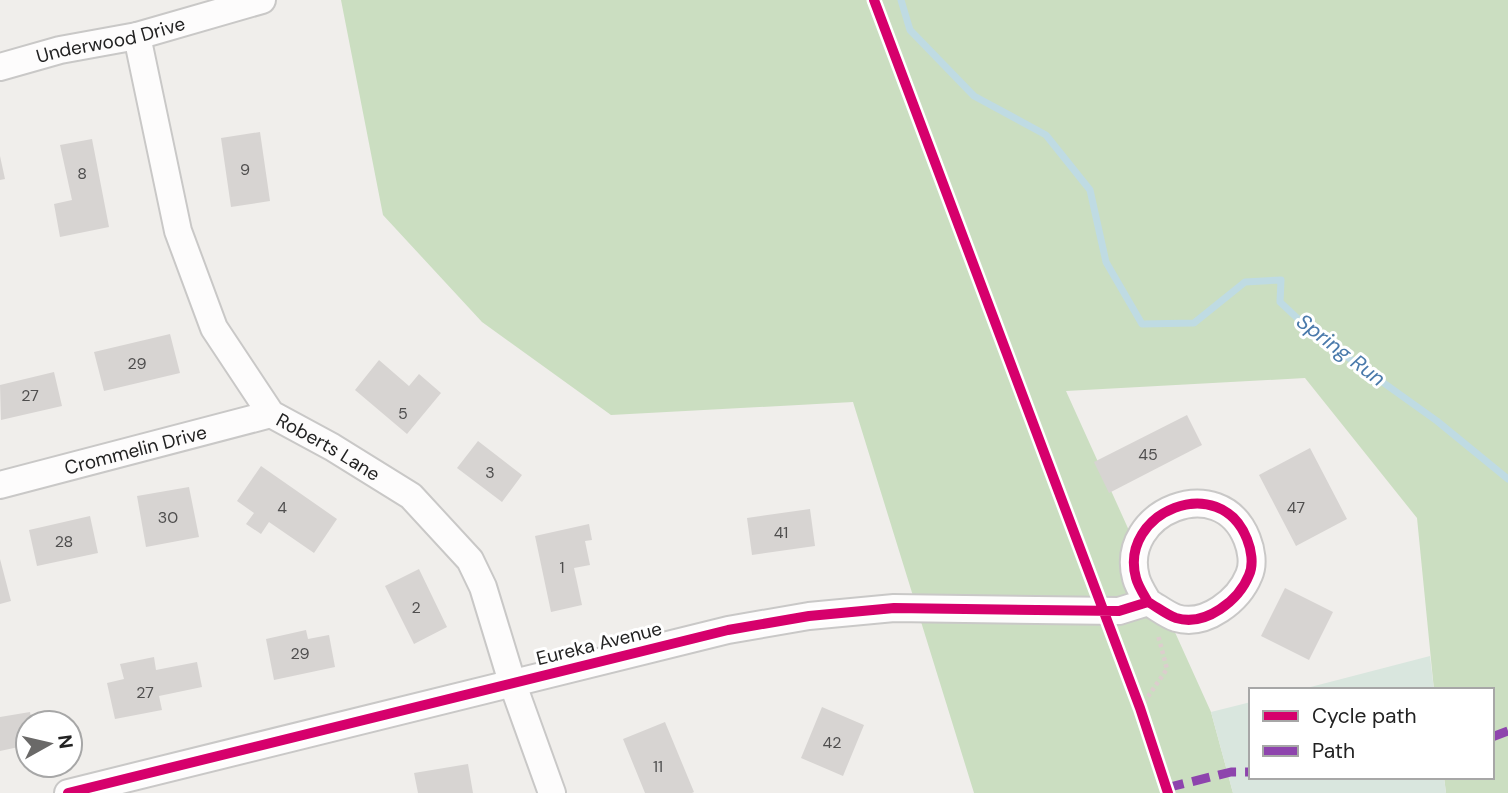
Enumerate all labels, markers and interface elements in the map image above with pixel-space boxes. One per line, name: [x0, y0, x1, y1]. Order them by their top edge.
street label: Underwood Drive: [33, 11, 188, 69]
house number: 9: [240, 159, 250, 180]
house number: 8: [77, 163, 87, 184]
water label: Spring Run: [1291, 307, 1391, 393]
house number: 29: [127, 353, 147, 374]
house number: 27: [21, 385, 39, 406]
house number: 5: [398, 403, 408, 424]
street label: Roberts Lane: [272, 407, 385, 487]
street label: Crommelin Drive: [62, 419, 209, 481]
house number: 45: [1138, 444, 1158, 465]
house number: 3: [485, 462, 495, 483]
house number: 4: [277, 497, 287, 518]
house number: 47: [1287, 497, 1305, 518]
house number: 30: [158, 507, 178, 528]
house number: 41: [774, 522, 788, 543]
house number: 28: [55, 531, 73, 552]
house number: 1: [560, 557, 565, 578]
house number: 2: [411, 597, 421, 618]
street label: Eureka Avenue: [534, 616, 665, 671]
house number: 29: [290, 643, 310, 664]
house number: 27: [136, 682, 154, 703]
legend: [1249, 688, 1494, 779]
text: Cycle path: [1312, 702, 1417, 730]
north arrow: [14, 709, 84, 779]
house number: 42: [823, 732, 841, 753]
text: N: [52, 733, 79, 750]
text: Path: [1312, 737, 1355, 765]
house number: 11: [653, 756, 663, 777]

